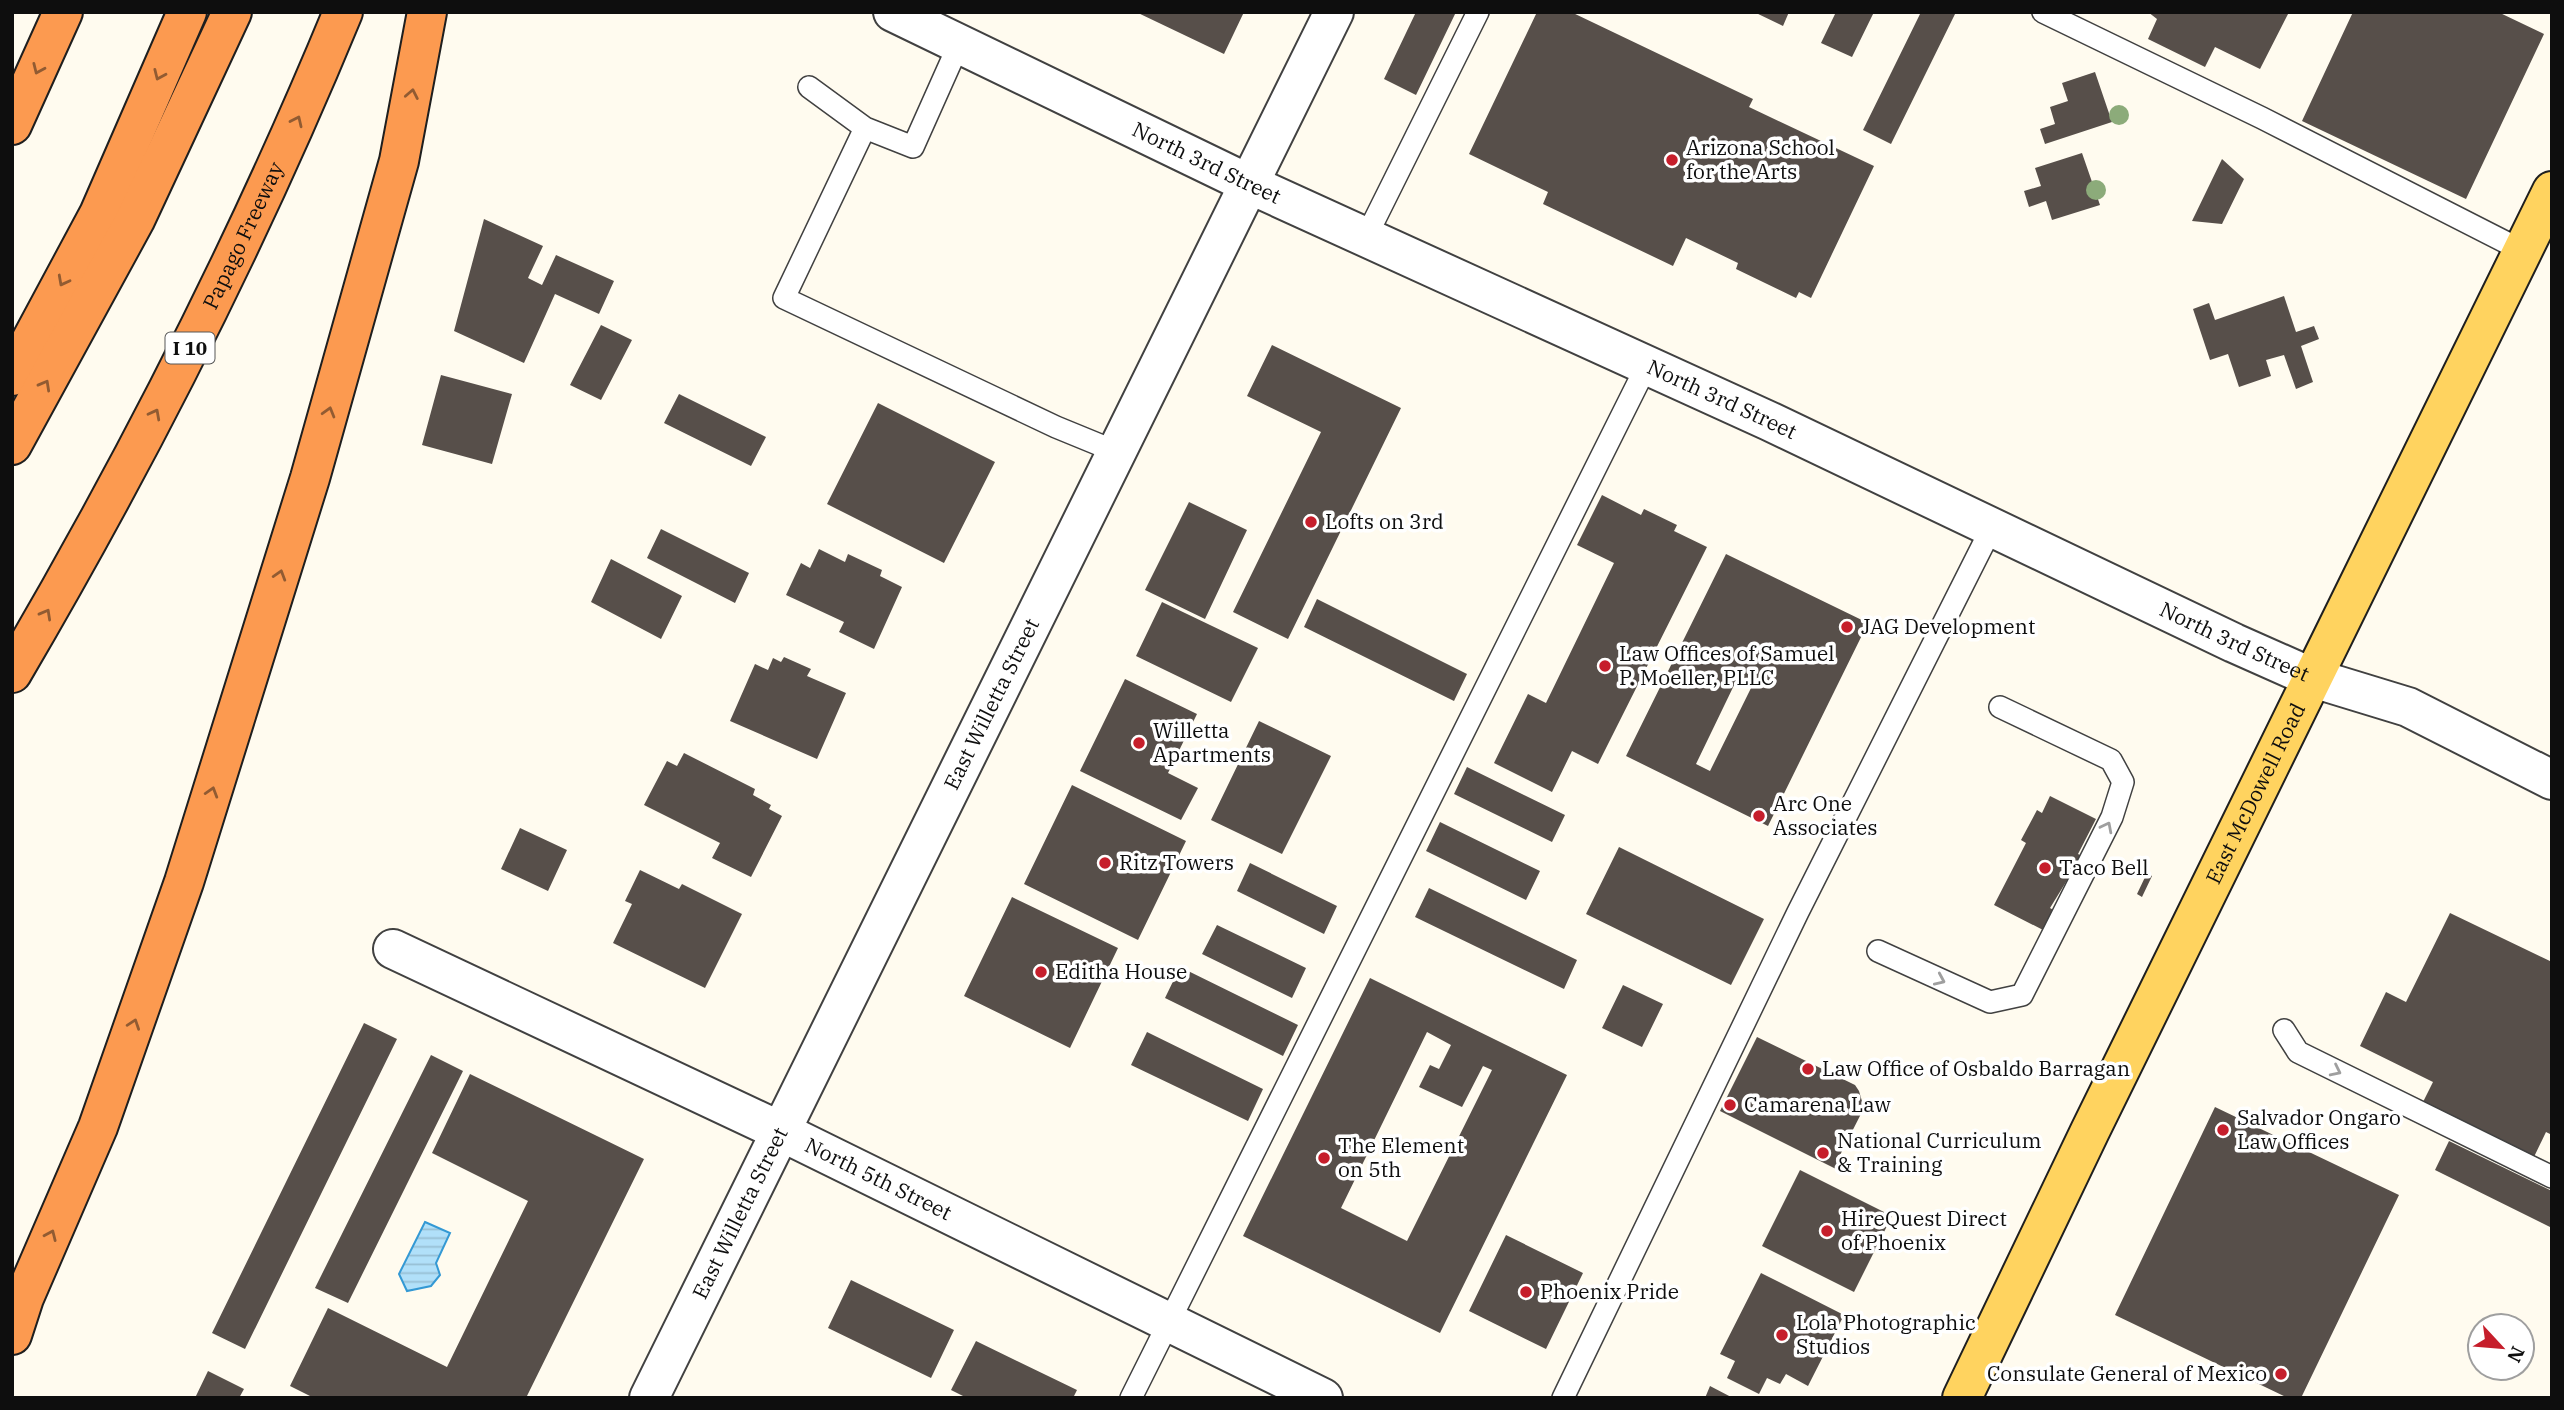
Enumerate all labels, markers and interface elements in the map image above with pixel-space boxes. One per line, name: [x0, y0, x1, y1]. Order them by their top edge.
one-way arrow: [32, 62, 46, 74]
one-way arrow: [153, 68, 167, 80]
one-way arrow: [404, 88, 419, 100]
street label: North 3rd Street: [1128, 115, 1286, 210]
one-way arrow: [289, 116, 303, 128]
place label: Arizona School for the Arts: [1686, 133, 1835, 185]
marker: Arizona School for the Arts: [1664, 152, 1680, 168]
street label: Papago Freeway: [196, 156, 290, 314]
one-way arrow: [58, 274, 71, 286]
road number: I 10: [166, 332, 214, 364]
street label: North 3rd Street: [1643, 352, 1802, 445]
one-way arrow: [37, 380, 50, 392]
one-way arrow: [320, 406, 335, 418]
one-way arrow: [147, 409, 160, 421]
place label: Lofts on 3rd: [1325, 507, 1444, 535]
marker: Lofts on 3rd: [1303, 514, 1319, 530]
one-way arrow: [272, 569, 286, 582]
street label: North 3rd Street: [2155, 595, 2314, 688]
one-way arrow: [38, 608, 51, 621]
place label: JAG Development: [1861, 612, 2035, 640]
street label: East Willetta Street: [937, 613, 1045, 794]
marker: JAG Development: [1839, 619, 1855, 635]
place label: Law Offices of Samuel P. Moeller, PLLC: [1619, 639, 1835, 691]
marker: Law Offices of Samuel P. Moeller, PLLC: [1597, 658, 1613, 674]
street label: East McDowell Road: [2199, 698, 2311, 888]
place label: Willetta Apartments: [1153, 716, 1271, 768]
marker: Willetta Apartments: [1131, 735, 1147, 751]
one-way arrow: [204, 786, 218, 799]
place label: Arc One Associates: [1773, 789, 1877, 841]
marker: Arc One Associates: [1751, 808, 1767, 824]
one-way arrow: [2099, 822, 2113, 834]
place label: Ritz Towers: [1119, 848, 1234, 876]
place label: Taco Bell: [2059, 853, 2149, 881]
marker: Ritz Towers: [1097, 855, 1113, 871]
marker: Taco Bell: [2037, 860, 2053, 876]
place label: Editha House: [1055, 957, 1187, 985]
marker: Editha House: [1033, 964, 1049, 980]
one-way arrow: [1933, 972, 1945, 986]
one-way arrow: [126, 1018, 140, 1030]
place label: Law Office of Osbaldo Barragan: [1822, 1054, 2130, 1082]
marker: Law Office of Osbaldo Barragan: [1800, 1061, 1816, 1077]
one-way arrow: [2329, 1062, 2341, 1076]
place label: Camarena Law: [1744, 1090, 1891, 1118]
marker: Camarena Law: [1722, 1097, 1738, 1113]
place label: Salvador Ongaro Law Offices: [2237, 1103, 2401, 1155]
street label: East Willetta Street: [685, 1122, 794, 1303]
marker: Salvador Ongaro Law Offices: [2215, 1122, 2231, 1138]
place label: National Curriculum & Training: [1837, 1126, 2041, 1178]
street label: North 5th Street: [801, 1130, 957, 1226]
place label: The Element on 5th: [1338, 1131, 1464, 1183]
marker: National Curriculum & Training: [1815, 1145, 1831, 1161]
marker: The Element on 5th: [1316, 1150, 1332, 1166]
place label: HireQuest Direct of Phoenix: [1841, 1204, 2007, 1256]
marker: HireQuest Direct of Phoenix: [1819, 1223, 1835, 1239]
one-way arrow: [43, 1230, 57, 1242]
place label: Phoenix Pride: [1540, 1277, 1679, 1305]
marker: Phoenix Pride: [1518, 1284, 1534, 1300]
place label: Lola Photographic Studios: [1796, 1308, 1976, 1360]
north arrow: [2466, 1312, 2536, 1382]
marker: Lola Photographic Studios: [1774, 1327, 1790, 1343]
text: N: [2502, 1342, 2530, 1366]
place label: Consulate General of Mexico: [1987, 1359, 2267, 1387]
marker: Consulate General of Mexico: [2273, 1366, 2289, 1382]

